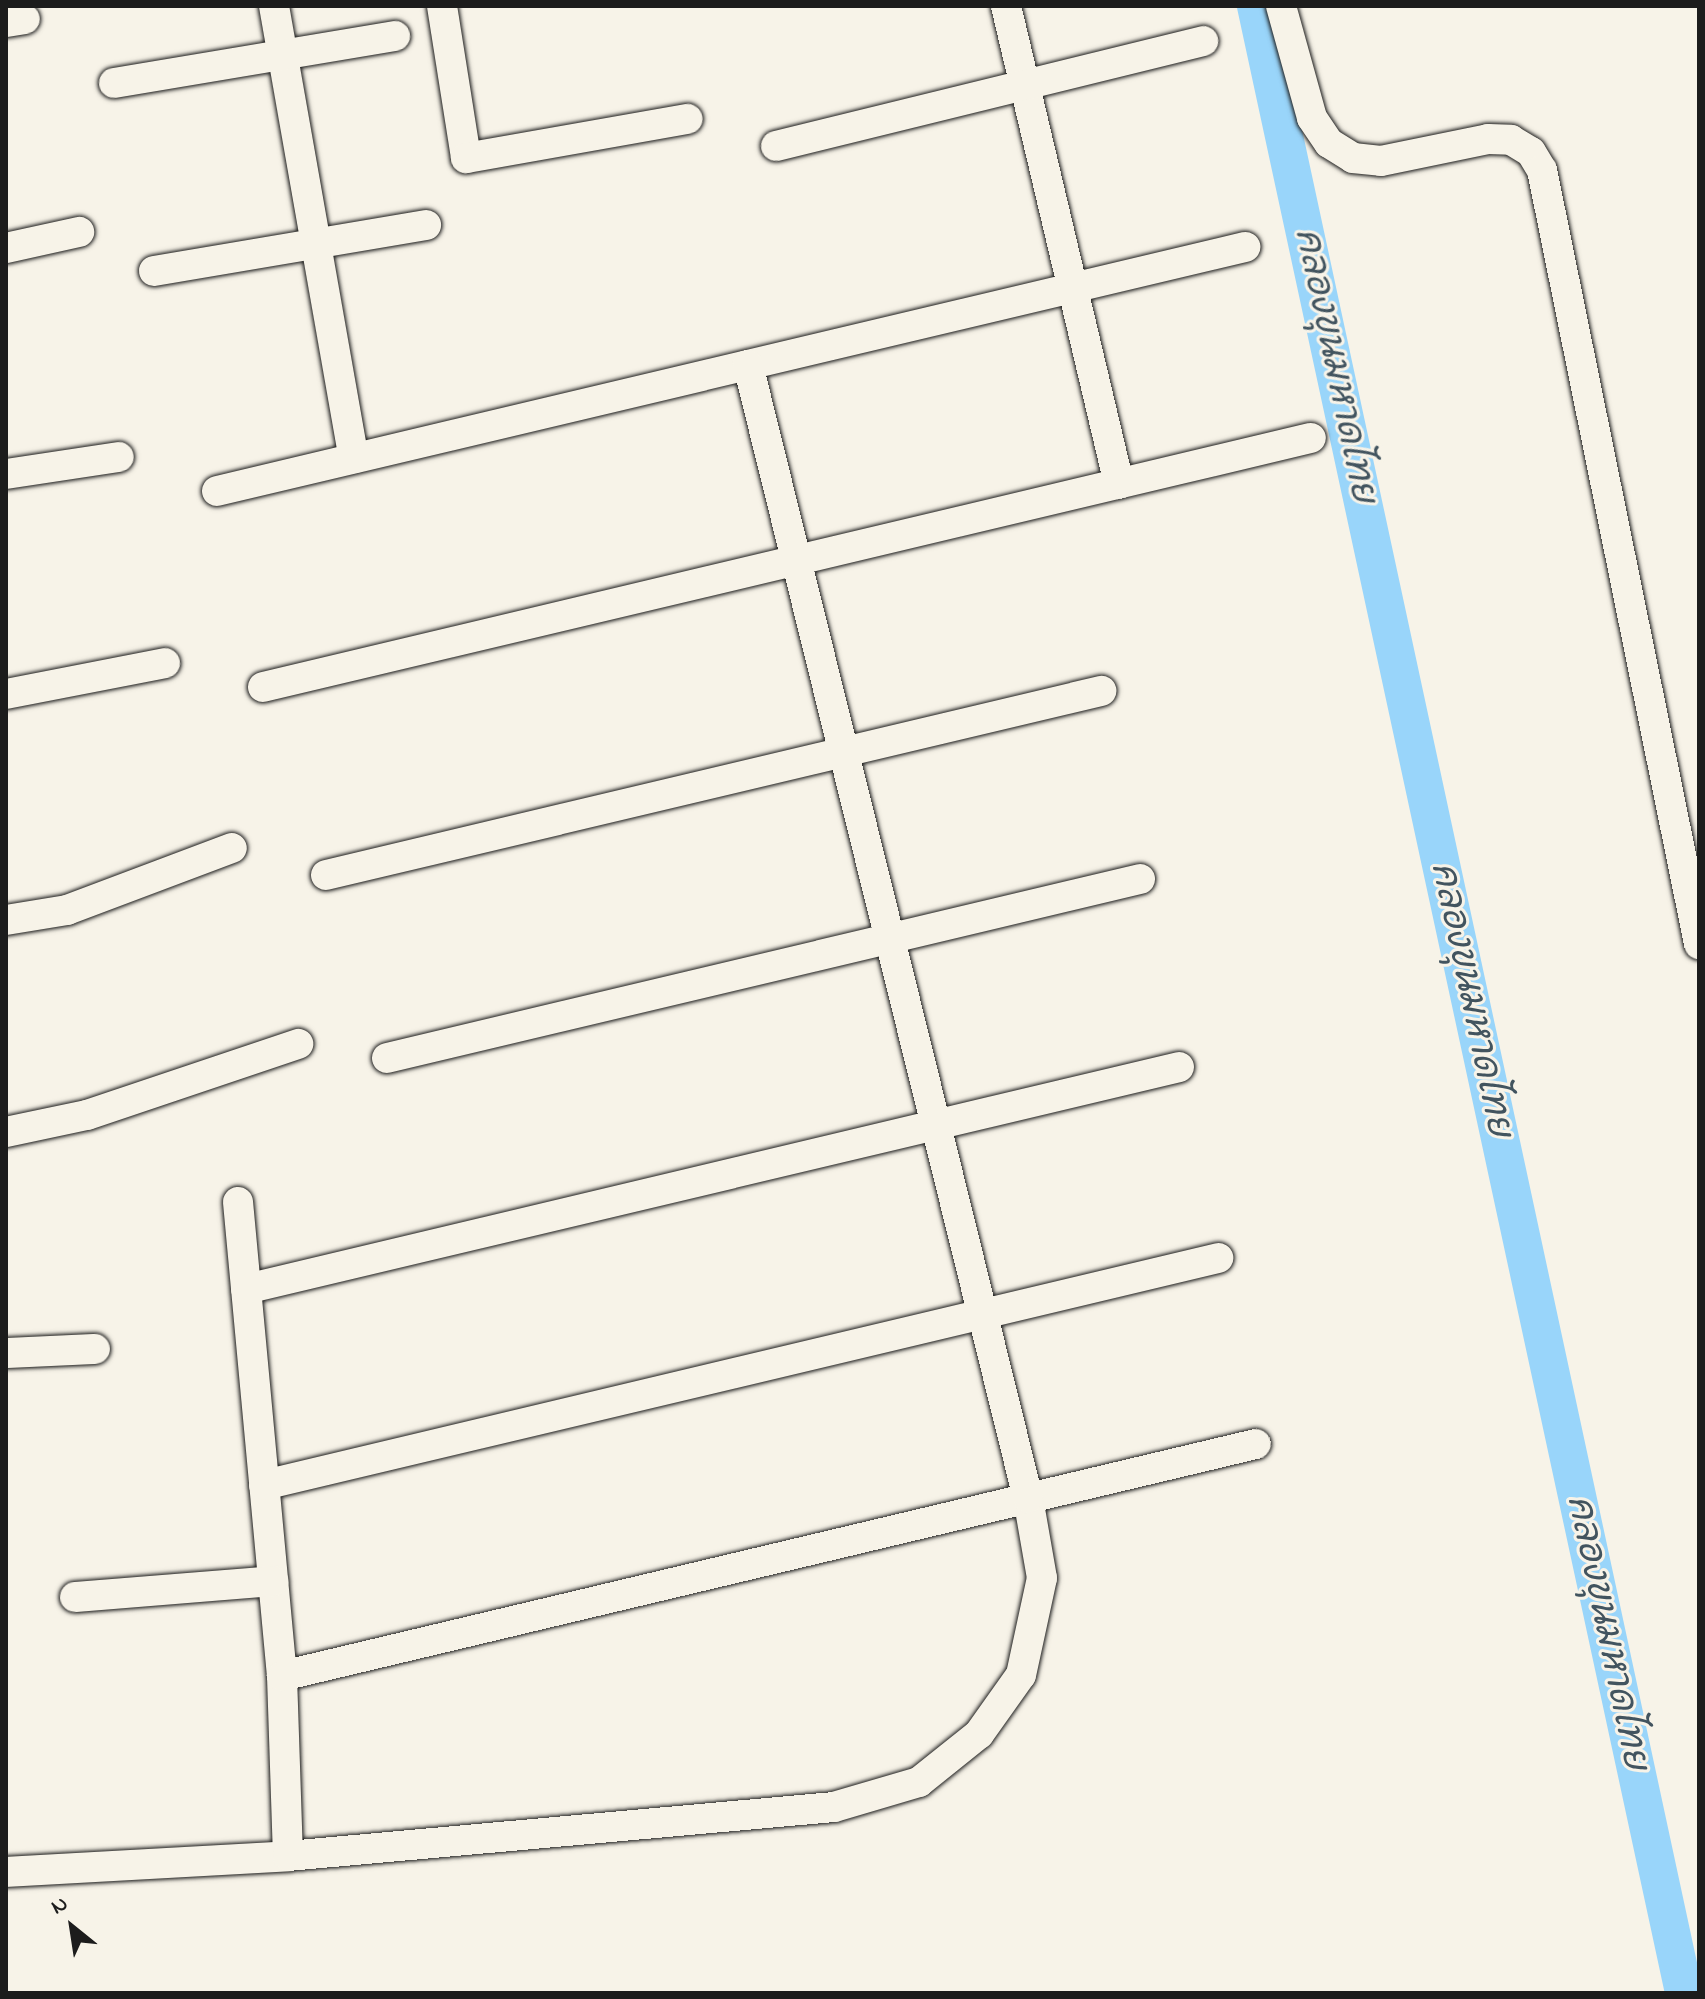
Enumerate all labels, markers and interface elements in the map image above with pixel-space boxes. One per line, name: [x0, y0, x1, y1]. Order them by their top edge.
water label: คลองขุนมหาดไทย: [1284, 225, 1384, 507]
water label: คลองขุนมหาดไทย: [1420, 859, 1520, 1141]
water label: คลองขุนมหาดไทย: [1556, 1492, 1656, 1774]
north arrow: [32, 1887, 112, 1967]
text: N: [46, 1889, 74, 1924]

